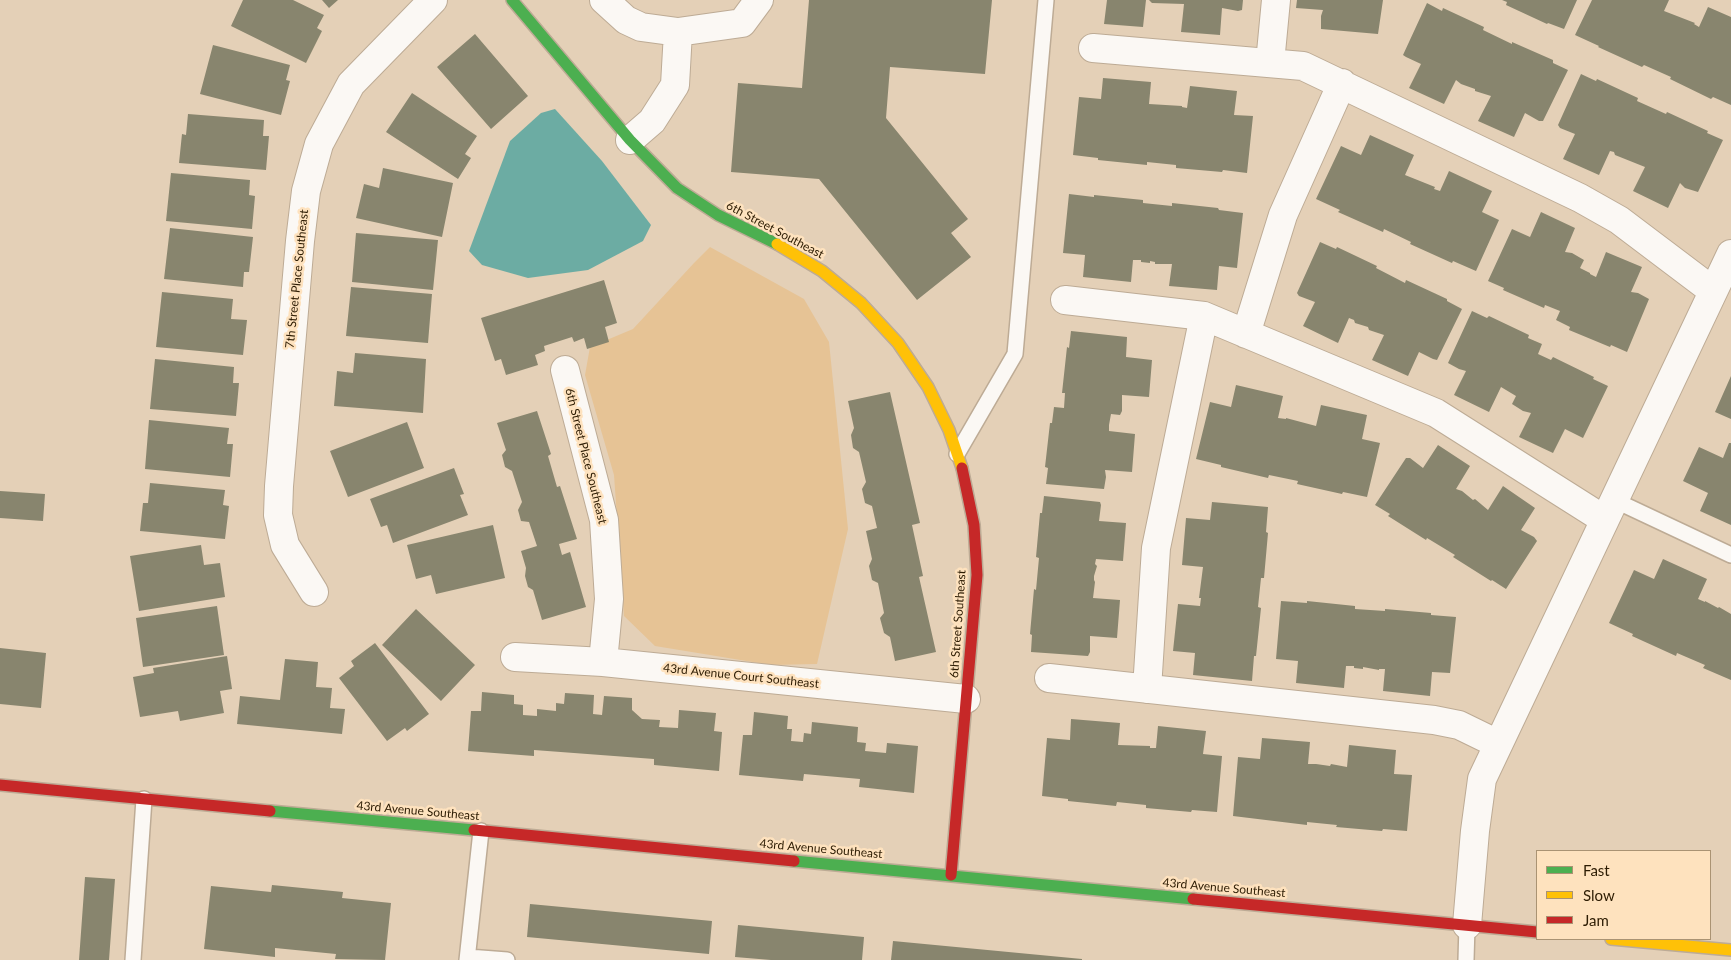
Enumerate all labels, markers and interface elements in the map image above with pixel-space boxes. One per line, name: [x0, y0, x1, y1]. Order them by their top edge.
street label: 6th Street Southeast: [724, 198, 826, 262]
street label: 7th Street Place Southeast: [283, 209, 311, 349]
street label: 6th Street Place Southeast: [562, 387, 610, 525]
street label: 6th Street Southeast: [947, 569, 969, 679]
street label: 43rd Avenue Court Southeast: [662, 661, 820, 691]
street label: 43rd Avenue Southeast: [356, 798, 480, 824]
street label: 43rd Avenue Southeast: [759, 836, 883, 862]
legend: [1536, 850, 1711, 940]
text: Fast: [1583, 861, 1610, 879]
street label: 43rd Avenue Southeast: [1162, 875, 1286, 901]
text: Slow: [1583, 886, 1615, 904]
text: Jam: [1583, 911, 1609, 929]

